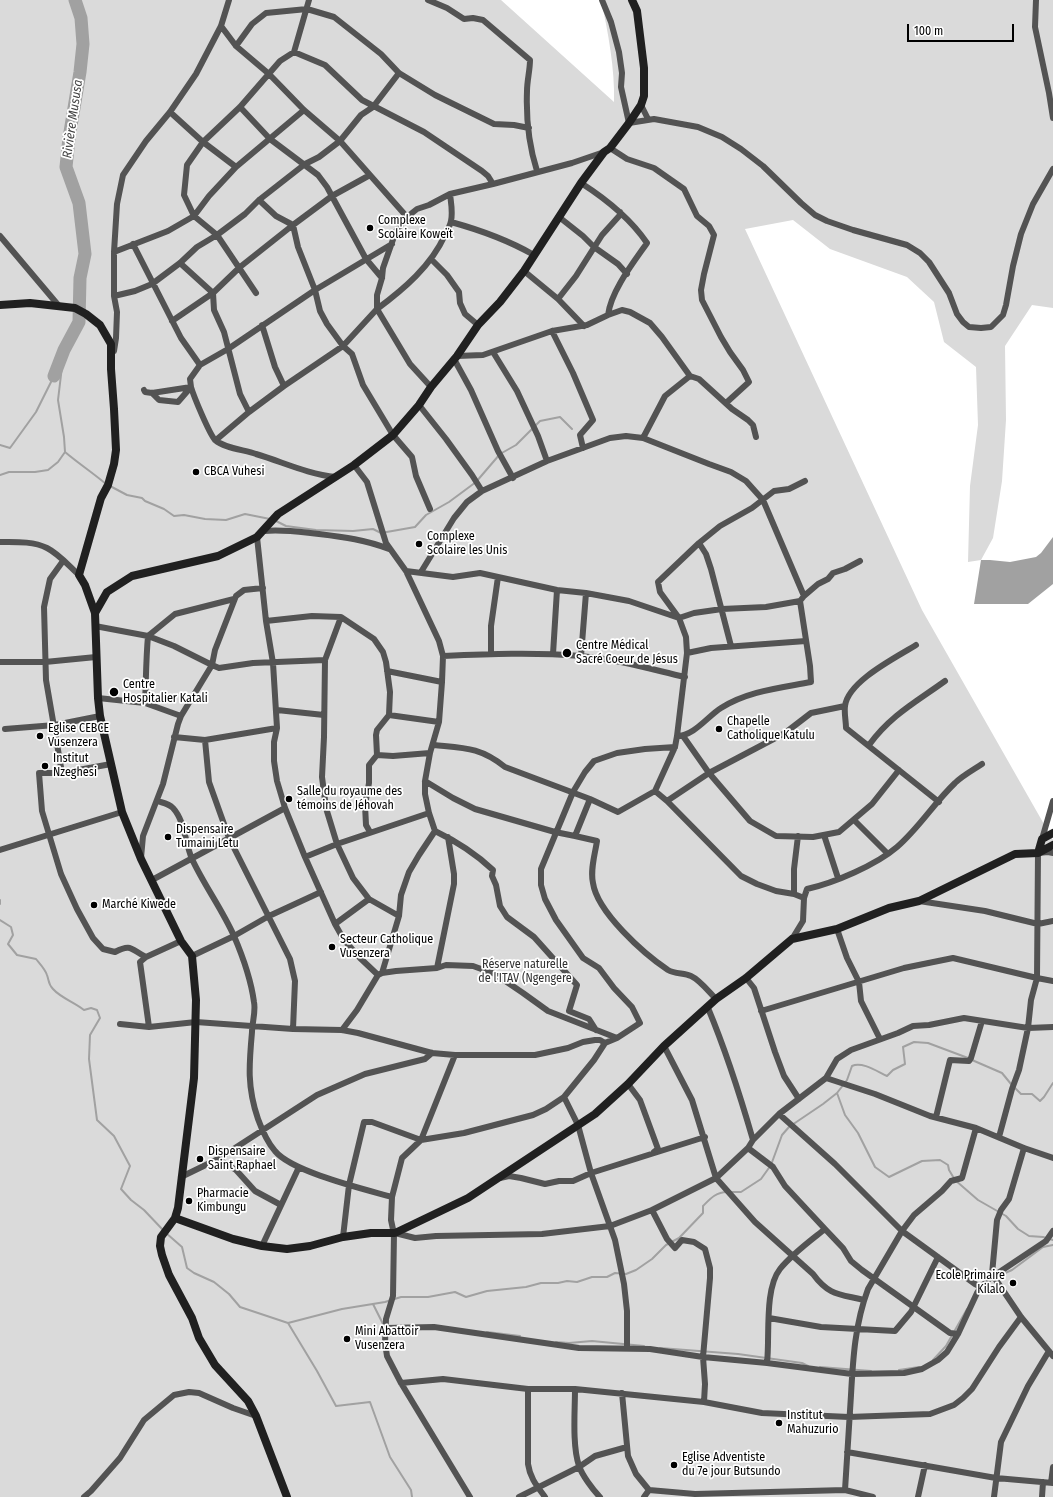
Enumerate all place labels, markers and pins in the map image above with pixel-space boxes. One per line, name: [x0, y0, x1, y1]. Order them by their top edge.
place label: Complexe Scolaire Koweït: [378, 214, 453, 242]
marker: Complexe Scolaire Koweït: [365, 223, 375, 233]
place label: CBCA Vuhesi: [204, 465, 264, 479]
marker: CBCA Vuhesi: [191, 467, 201, 477]
place label: Complexe Scolaire les Unis: [427, 530, 507, 558]
marker: Complexe Scolaire les Unis: [414, 539, 424, 549]
place label: Centre Médical Sacré Coeur de Jésus: [576, 639, 678, 667]
marker: Centre Médical Sacré Coeur de Jésus: [561, 647, 573, 659]
place label: Centre Hospitalier Katali: [123, 678, 208, 706]
marker: Centre Hospitalier Katali: [108, 686, 120, 698]
place label: Chapelle Catholique Katulu: [727, 715, 815, 743]
place label: Eglise CEBCE Vusenzera: [48, 722, 109, 750]
marker: Chapelle Catholique Katulu: [714, 724, 724, 734]
marker: Eglise CEBCE Vusenzera: [35, 731, 45, 741]
place label: Institut Nzeghesi: [53, 752, 97, 780]
marker: Institut Nzeghesi: [40, 761, 50, 771]
place label: Salle du royaume des témoins de Jéhovah: [297, 785, 402, 813]
marker: Salle du royaume des témoins de Jéhovah: [284, 794, 294, 804]
place label: Dispensaire Tumaini Letu: [176, 823, 239, 851]
marker: Dispensaire Tumaini Letu: [163, 832, 173, 842]
place label: Marché Kiwede: [102, 898, 176, 912]
marker: Marché Kiwede: [89, 900, 99, 910]
place label: Secteur Catholique Vusenzera: [340, 933, 433, 961]
marker: Secteur Catholique Vusenzera: [327, 942, 337, 952]
place label: Dispensaire Saint Raphael: [208, 1145, 276, 1173]
marker: Dispensaire Saint Raphael: [195, 1154, 205, 1164]
place label: Pharmacie Kimbungu: [197, 1187, 249, 1215]
marker: Pharmacie Kimbungu: [184, 1196, 194, 1206]
place label: Ecole Primaire Kilalo: [935, 1269, 1005, 1297]
marker: Ecole Primaire Kilalo: [1008, 1278, 1018, 1288]
place label: Mini Abattoir Vusenzera: [355, 1325, 418, 1353]
marker: Mini Abattoir Vusenzera: [342, 1334, 352, 1344]
place label: Institut Mahuzurio: [787, 1409, 838, 1437]
marker: Institut Mahuzurio: [774, 1418, 784, 1428]
place label: Eglise Adventiste du 7e jour Butsundo: [682, 1451, 781, 1479]
marker: Eglise Adventiste du 7e jour Butsundo: [669, 1460, 679, 1470]

